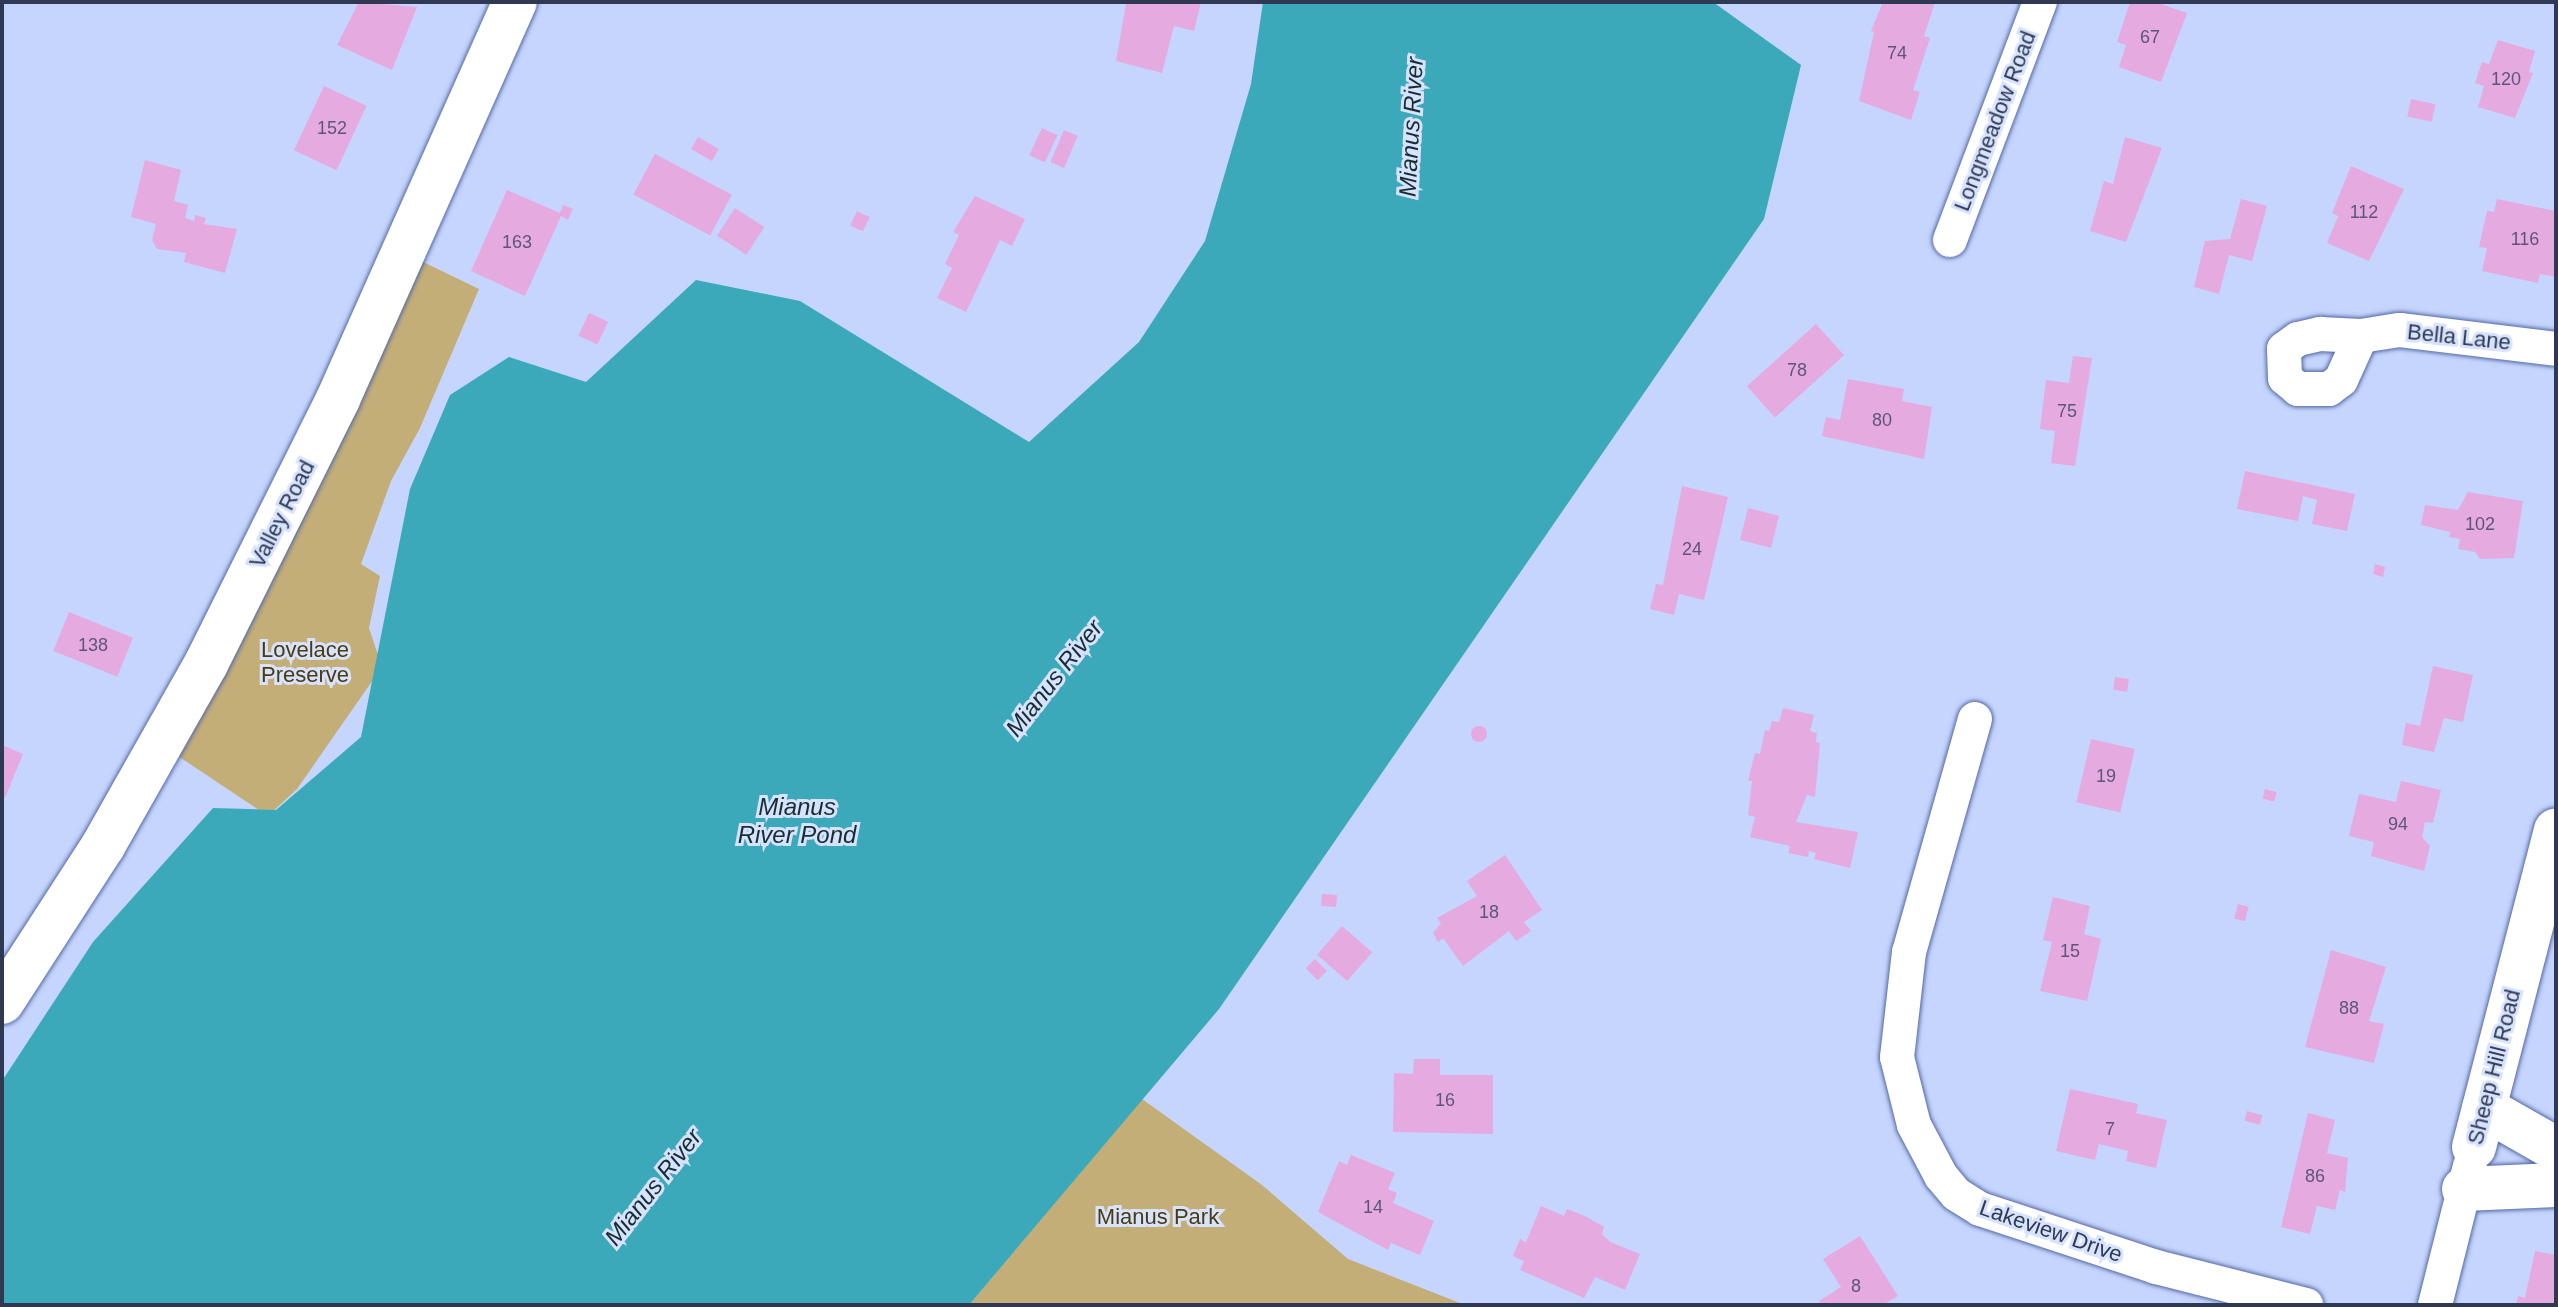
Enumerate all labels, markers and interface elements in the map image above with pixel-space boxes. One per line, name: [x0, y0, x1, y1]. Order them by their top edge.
house number: 67: [2140, 26, 2160, 48]
street label: Longmeadow Road: [1948, 27, 2042, 215]
house number: 74: [1887, 42, 1907, 64]
water label: Mianus River: [1393, 56, 1429, 198]
house number: 120: [2491, 68, 2521, 90]
house number: 152: [317, 117, 347, 139]
house number: 112: [2350, 201, 2378, 223]
house number: 116: [2511, 228, 2539, 250]
house number: 163: [502, 231, 532, 253]
street label: Bella Lane: [2406, 318, 2512, 356]
house number: 78: [1787, 359, 1807, 381]
house number: 75: [2057, 400, 2077, 422]
house number: 80: [1872, 409, 1892, 431]
street label: Valley Road: [244, 456, 320, 572]
house number: 102: [2465, 513, 2495, 535]
house number: 24: [1682, 538, 1702, 560]
water label: Mianus River: [1000, 614, 1108, 742]
house number: 138: [78, 634, 108, 656]
park label: Lovelace Preserve: [261, 636, 349, 688]
house number: 19: [2096, 765, 2116, 787]
water label: Mianus River Pond: [738, 793, 856, 849]
house number: 94: [2388, 813, 2408, 835]
house number: 18: [1479, 901, 1499, 923]
house number: 15: [2060, 940, 2080, 962]
street label: Sheep Hill Road: [2462, 987, 2526, 1147]
house number: 88: [2339, 997, 2359, 1019]
house number: 16: [1435, 1089, 1455, 1111]
house number: 7: [2105, 1118, 2115, 1140]
water label: Mianus River: [599, 1123, 707, 1251]
house number: 86: [2305, 1165, 2325, 1187]
street label: Lakeview Drive: [1976, 1194, 2126, 1268]
house number: 14: [1363, 1196, 1383, 1218]
park label: Mianus Park: [1097, 1204, 1219, 1230]
house number: 8: [1851, 1275, 1861, 1297]

